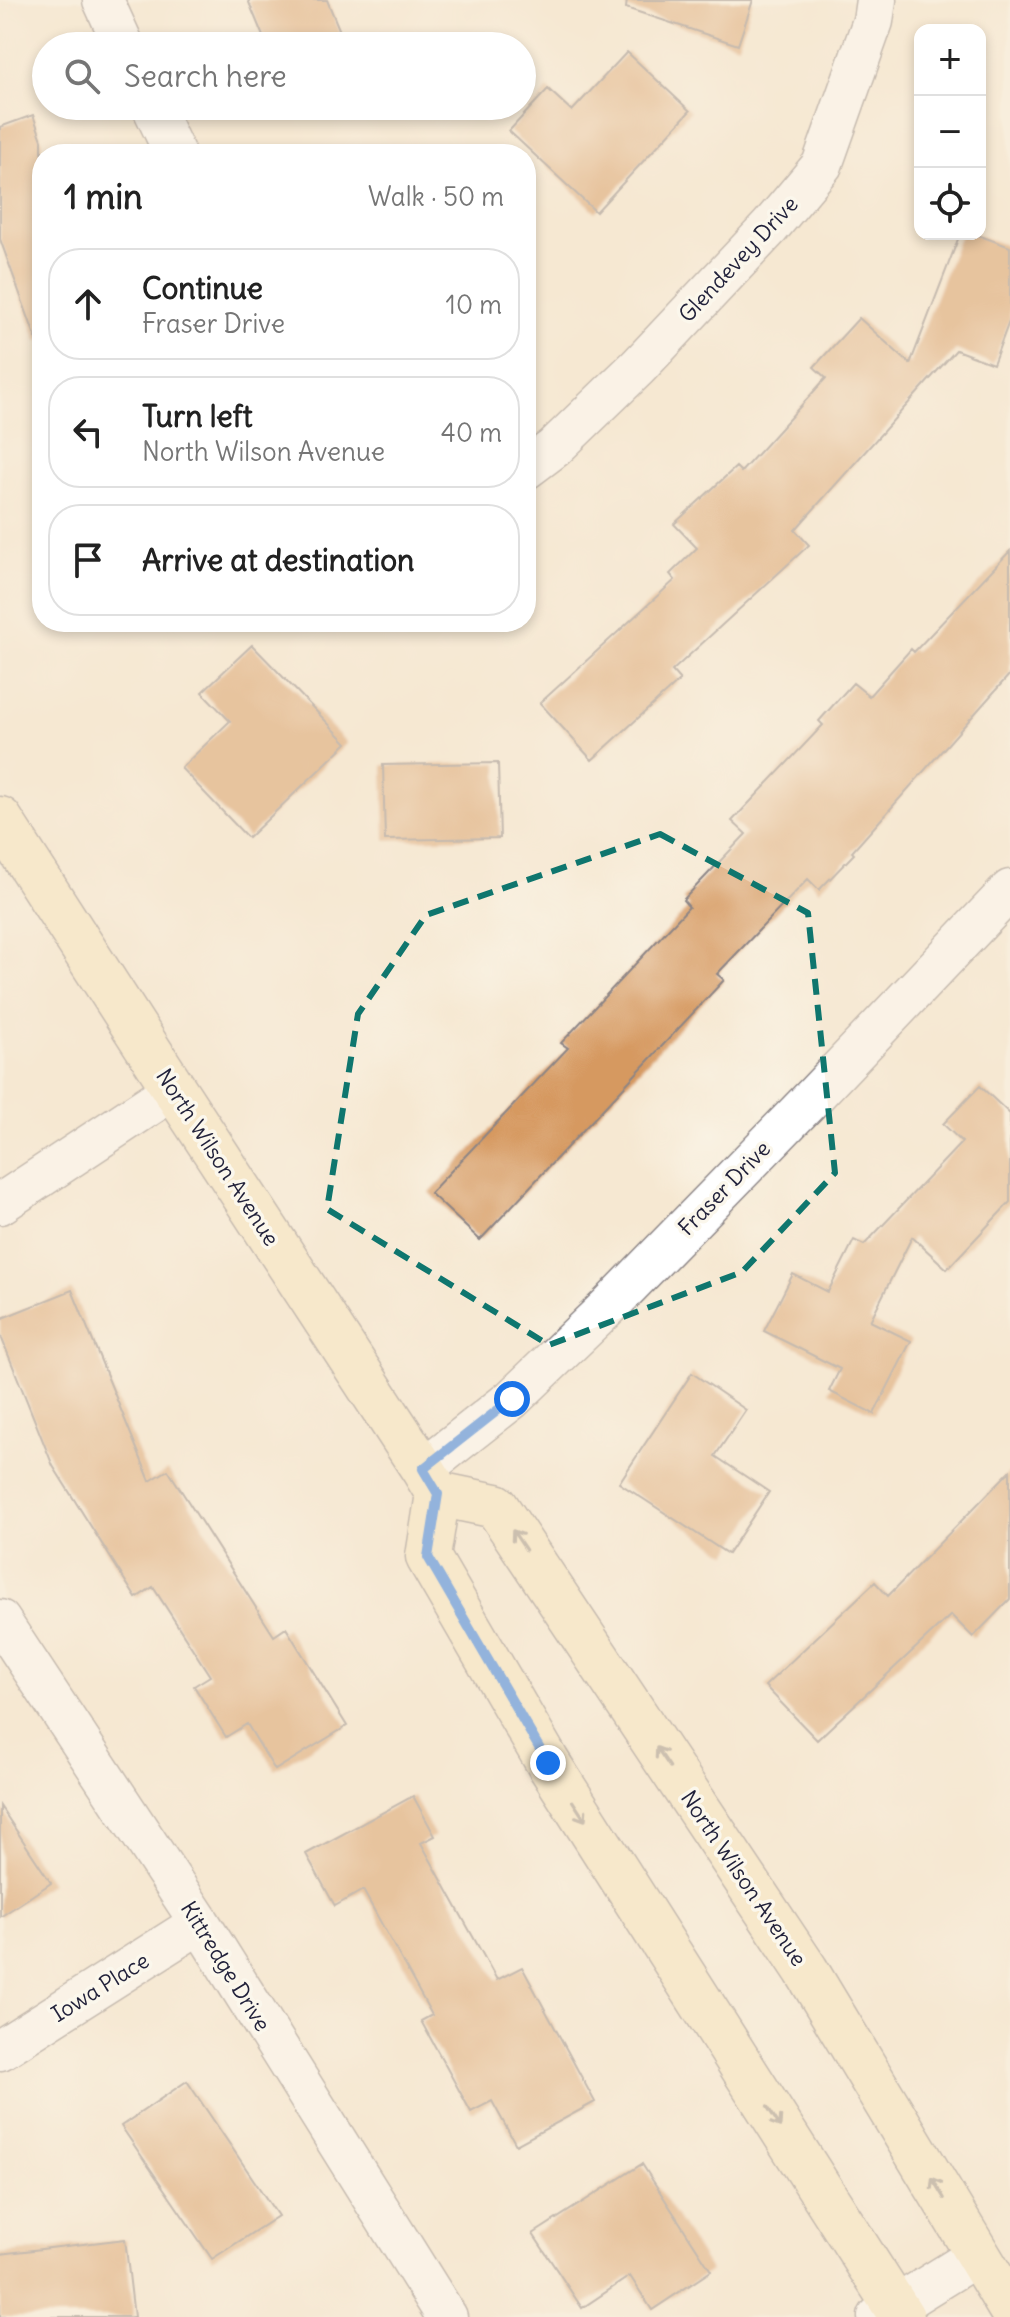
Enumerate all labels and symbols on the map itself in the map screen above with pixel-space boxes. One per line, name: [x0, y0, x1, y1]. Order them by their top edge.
street label: Glendevey Drive: [672, 190, 804, 328]
street label: North Wilson Avenue: [150, 1063, 286, 1251]
street label: Fraser Drive: [672, 1135, 776, 1241]
route start: [494, 1381, 530, 1417]
one-way arrow: [511, 1530, 527, 1552]
route end: [530, 1745, 566, 1781]
one-way arrow: [655, 1746, 671, 1768]
street label: North Wilson Avenue: [675, 1785, 813, 1971]
one-way arrow: [570, 1799, 587, 1821]
street label: Kittredge Drive: [175, 1896, 277, 2036]
street label: Iowa Place: [46, 1946, 154, 2028]
one-way arrow: [767, 2105, 783, 2128]
one-way arrow: [930, 2177, 946, 2200]

